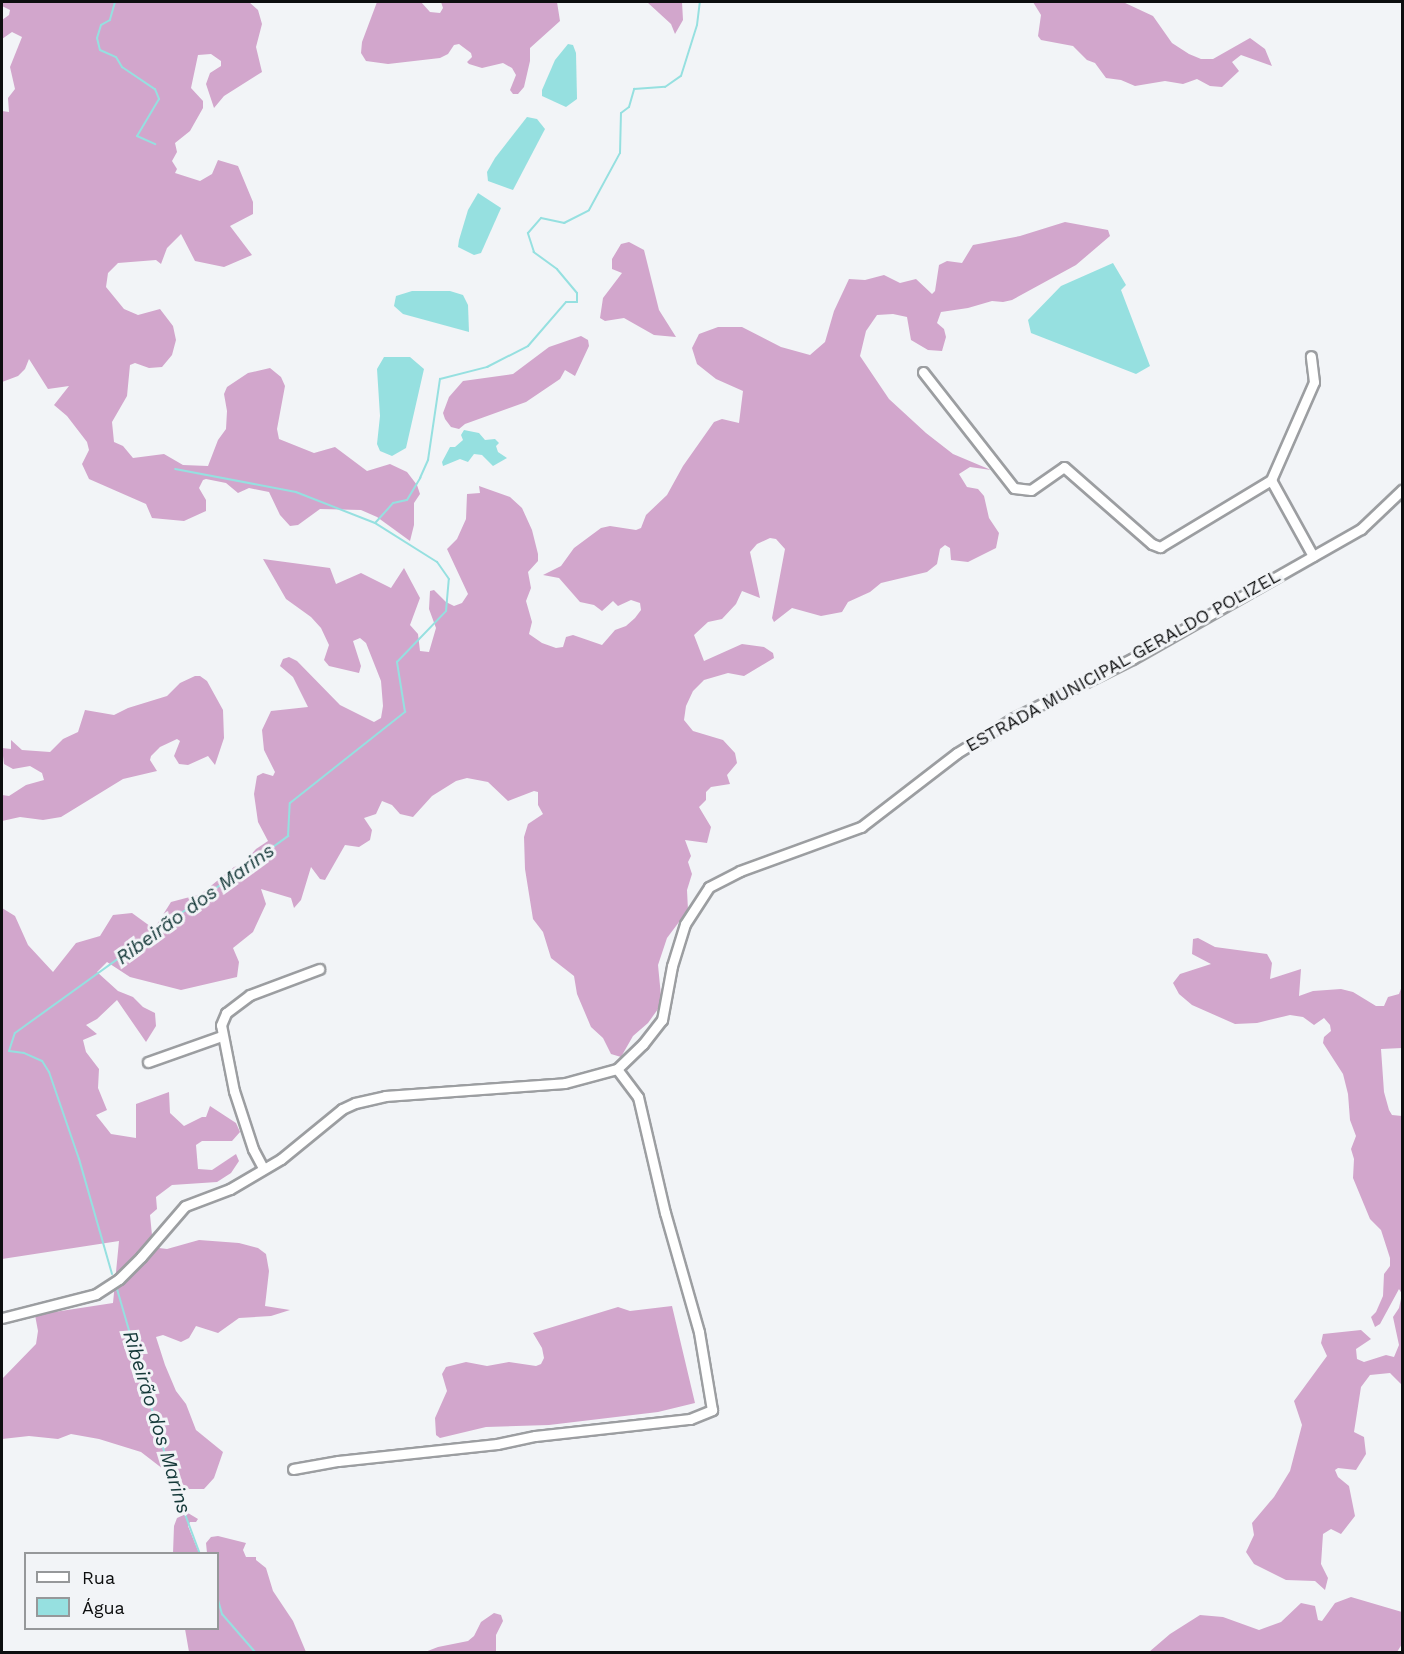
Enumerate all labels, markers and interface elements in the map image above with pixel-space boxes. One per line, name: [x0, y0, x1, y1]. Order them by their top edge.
street label: ESTRADA MUNICIPAL GERALDO POLIZEL: [962, 565, 1284, 757]
water label: Ribeirão dos Marins: [111, 838, 279, 970]
water label: Ribeirão dos Marins: [118, 1328, 196, 1516]
legend: [24, 1552, 219, 1630]
text: Rua: [82, 1567, 115, 1588]
text: Água: [82, 1597, 125, 1618]

